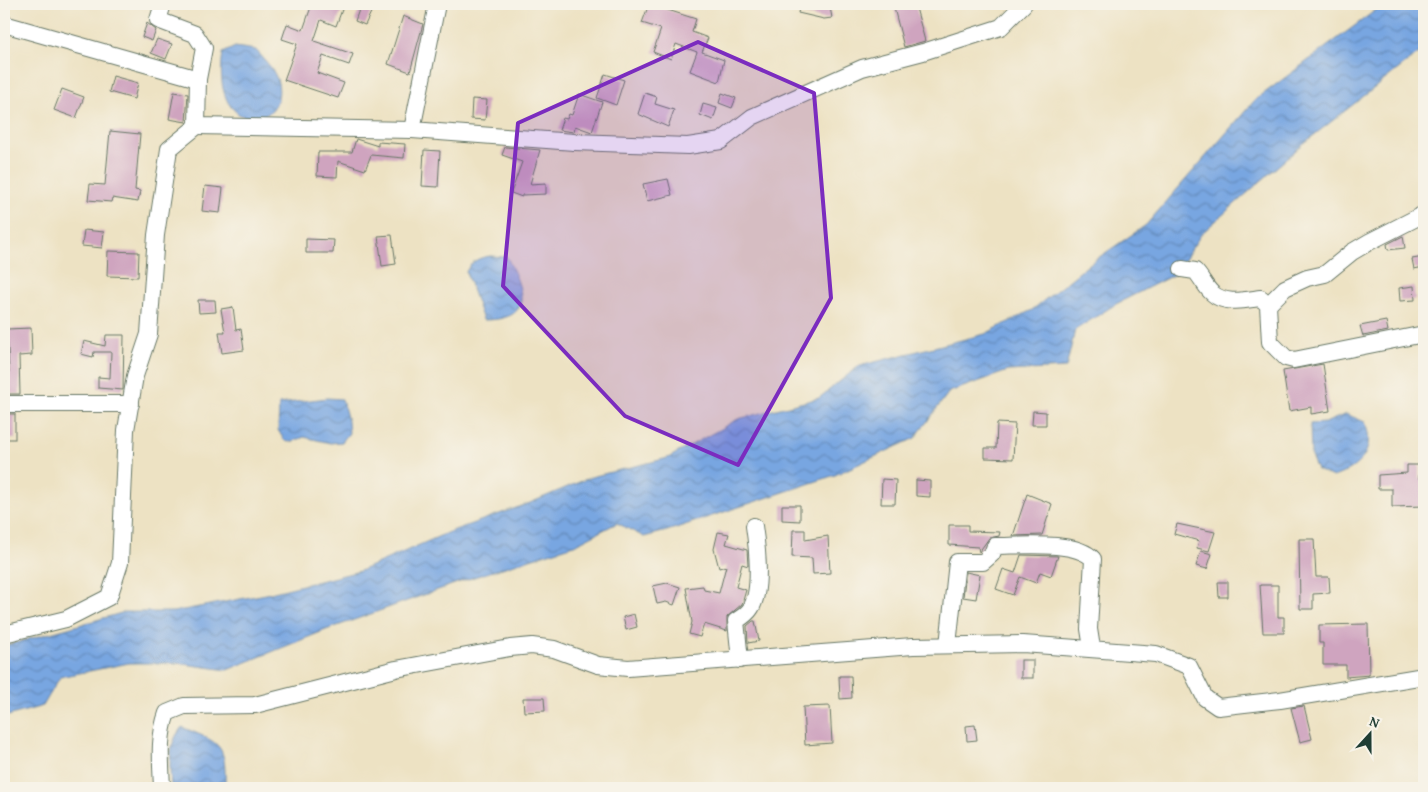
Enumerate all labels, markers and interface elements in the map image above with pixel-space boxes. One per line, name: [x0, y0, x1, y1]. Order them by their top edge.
north arrow: [1346, 710, 1396, 760]
text: N: [1367, 711, 1383, 733]

